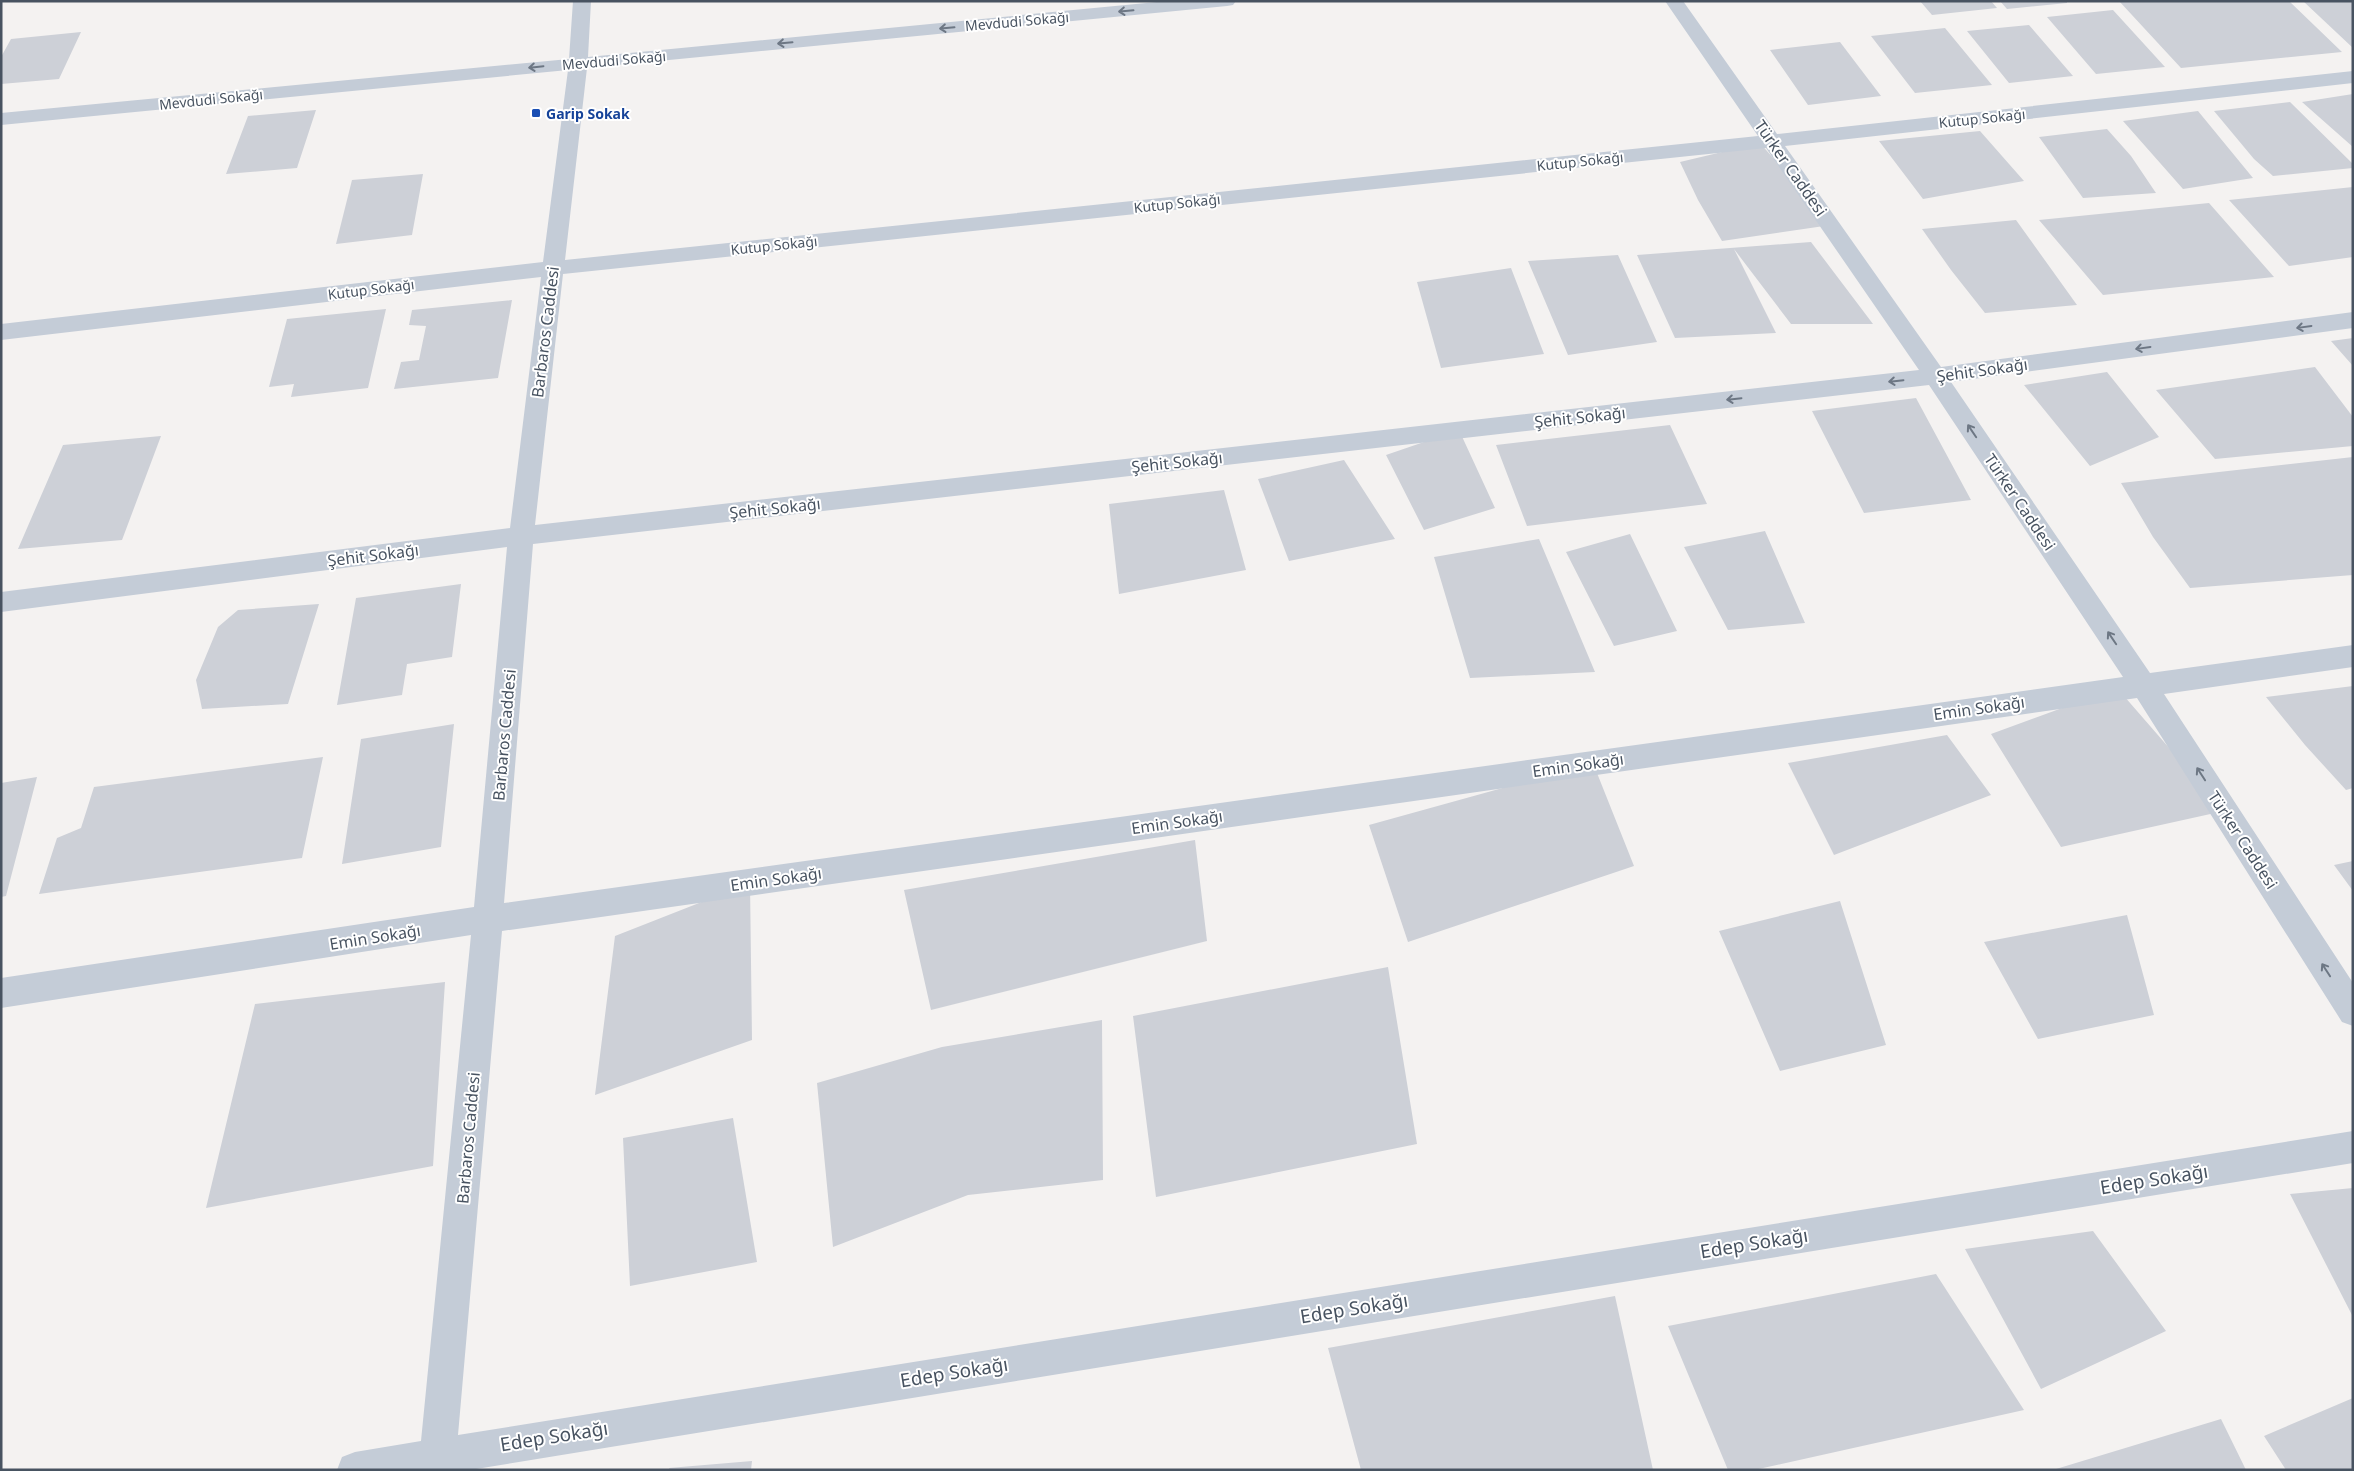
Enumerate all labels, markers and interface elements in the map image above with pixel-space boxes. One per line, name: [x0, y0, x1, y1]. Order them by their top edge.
one-way arrow: [1118, 6, 1134, 16]
street label: Mevdudi Sokağı: [964, 7, 1070, 35]
one-way arrow: [939, 23, 955, 33]
one-way arrow: [777, 39, 793, 48]
street label: Mevdudi Sokağı: [561, 46, 667, 74]
one-way arrow: [528, 62, 544, 72]
street label: Mevdudi Sokağı: [158, 84, 264, 114]
place label: Garip Sokak: [546, 104, 630, 123]
street label: Kutup Sokağı: [1938, 104, 2026, 132]
marker: Garip Sokak: [530, 107, 542, 119]
street label: Türker Caddesi: [1750, 116, 1832, 220]
street label: Kutup Sokağı: [1536, 147, 1624, 175]
street label: Kutup Sokağı: [1133, 189, 1221, 217]
street label: Kutup Sokağı: [730, 231, 818, 259]
street label: Barbaros Caddesi: [526, 265, 564, 399]
street label: Kutup Sokağı: [327, 274, 415, 304]
one-way arrow: [2297, 322, 2313, 332]
one-way arrow: [2136, 344, 2152, 354]
street label: Şehit Sokağı: [1935, 353, 2029, 387]
one-way arrow: [1888, 376, 1904, 386]
one-way arrow: [1726, 394, 1742, 404]
street label: Şehit Sokağı: [1533, 401, 1627, 433]
one-way arrow: [1967, 424, 1977, 438]
street label: Şehit Sokağı: [1130, 446, 1224, 478]
street label: Türker Caddesi: [1979, 449, 2061, 555]
street label: Şehit Sokağı: [728, 492, 822, 524]
street label: Şehit Sokağı: [326, 538, 420, 572]
one-way arrow: [2107, 632, 2117, 646]
street label: Barbaros Caddesi: [487, 668, 521, 802]
street label: Emin Sokağı: [1932, 691, 2026, 725]
street label: Emin Sokağı: [1531, 748, 1625, 782]
one-way arrow: [2196, 768, 2206, 782]
street label: Türker Caddesi: [2203, 787, 2283, 893]
street label: Emin Sokağı: [1130, 805, 1224, 839]
street label: Emin Sokağı: [729, 862, 823, 896]
street label: Emin Sokağı: [328, 919, 422, 955]
one-way arrow: [2321, 964, 2331, 978]
street label: Barbaros Caddesi: [451, 1071, 485, 1205]
street label: Edep Sokağı: [2098, 1158, 2210, 1200]
street label: Edep Sokağı: [1698, 1222, 1810, 1264]
street label: Edep Sokağı: [1298, 1287, 1410, 1329]
street label: Edep Sokağı: [898, 1351, 1010, 1393]
street label: Edep Sokağı: [498, 1415, 610, 1457]

